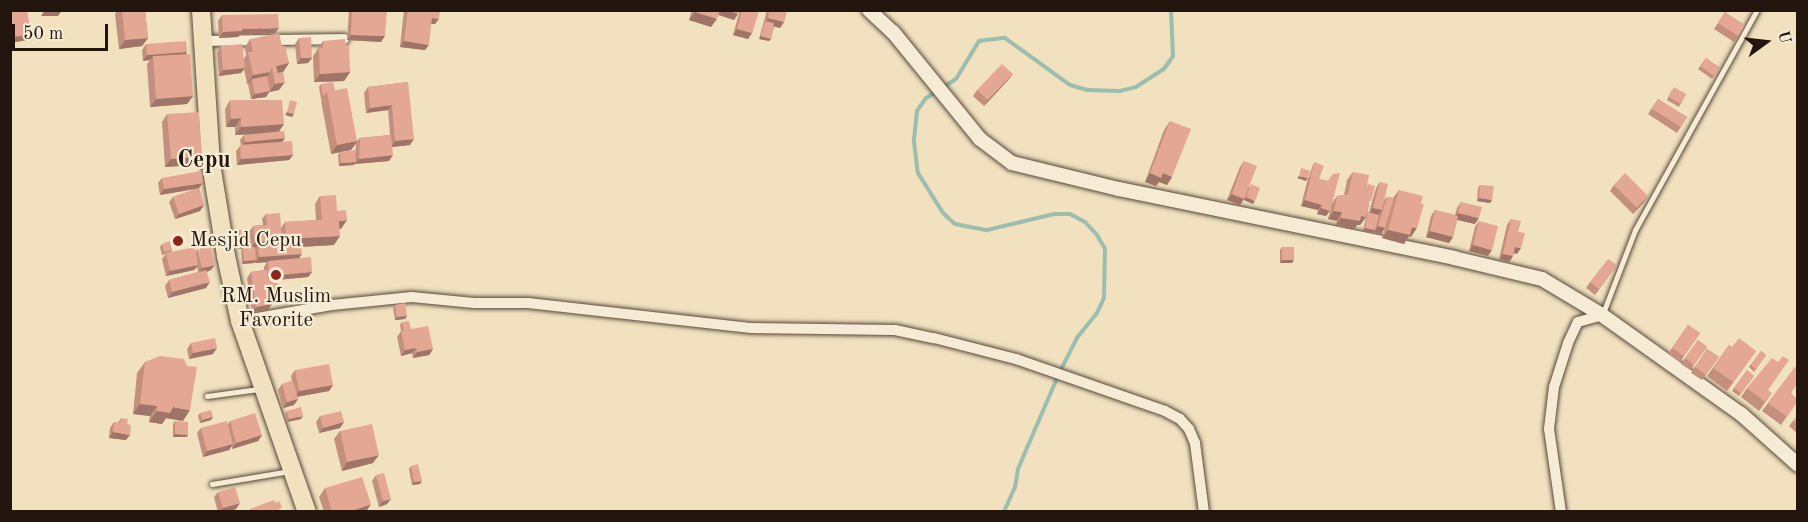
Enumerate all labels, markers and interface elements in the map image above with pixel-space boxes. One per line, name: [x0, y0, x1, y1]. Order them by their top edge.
scale bar: [15, 12, 111, 50]
north arrow: [1736, 12, 1796, 72]
text: 50 m: [23, 25, 63, 43]
text: U: [1774, 29, 1793, 46]
district label: Cepu: [177, 148, 231, 176]
place label: Mesjid Cepu: [190, 228, 301, 254]
marker: Mesjid Cepu: [171, 234, 185, 248]
marker: RM. Muslim Favorite: [269, 268, 283, 282]
place label: RM. Muslim Favorite: [221, 284, 331, 334]

